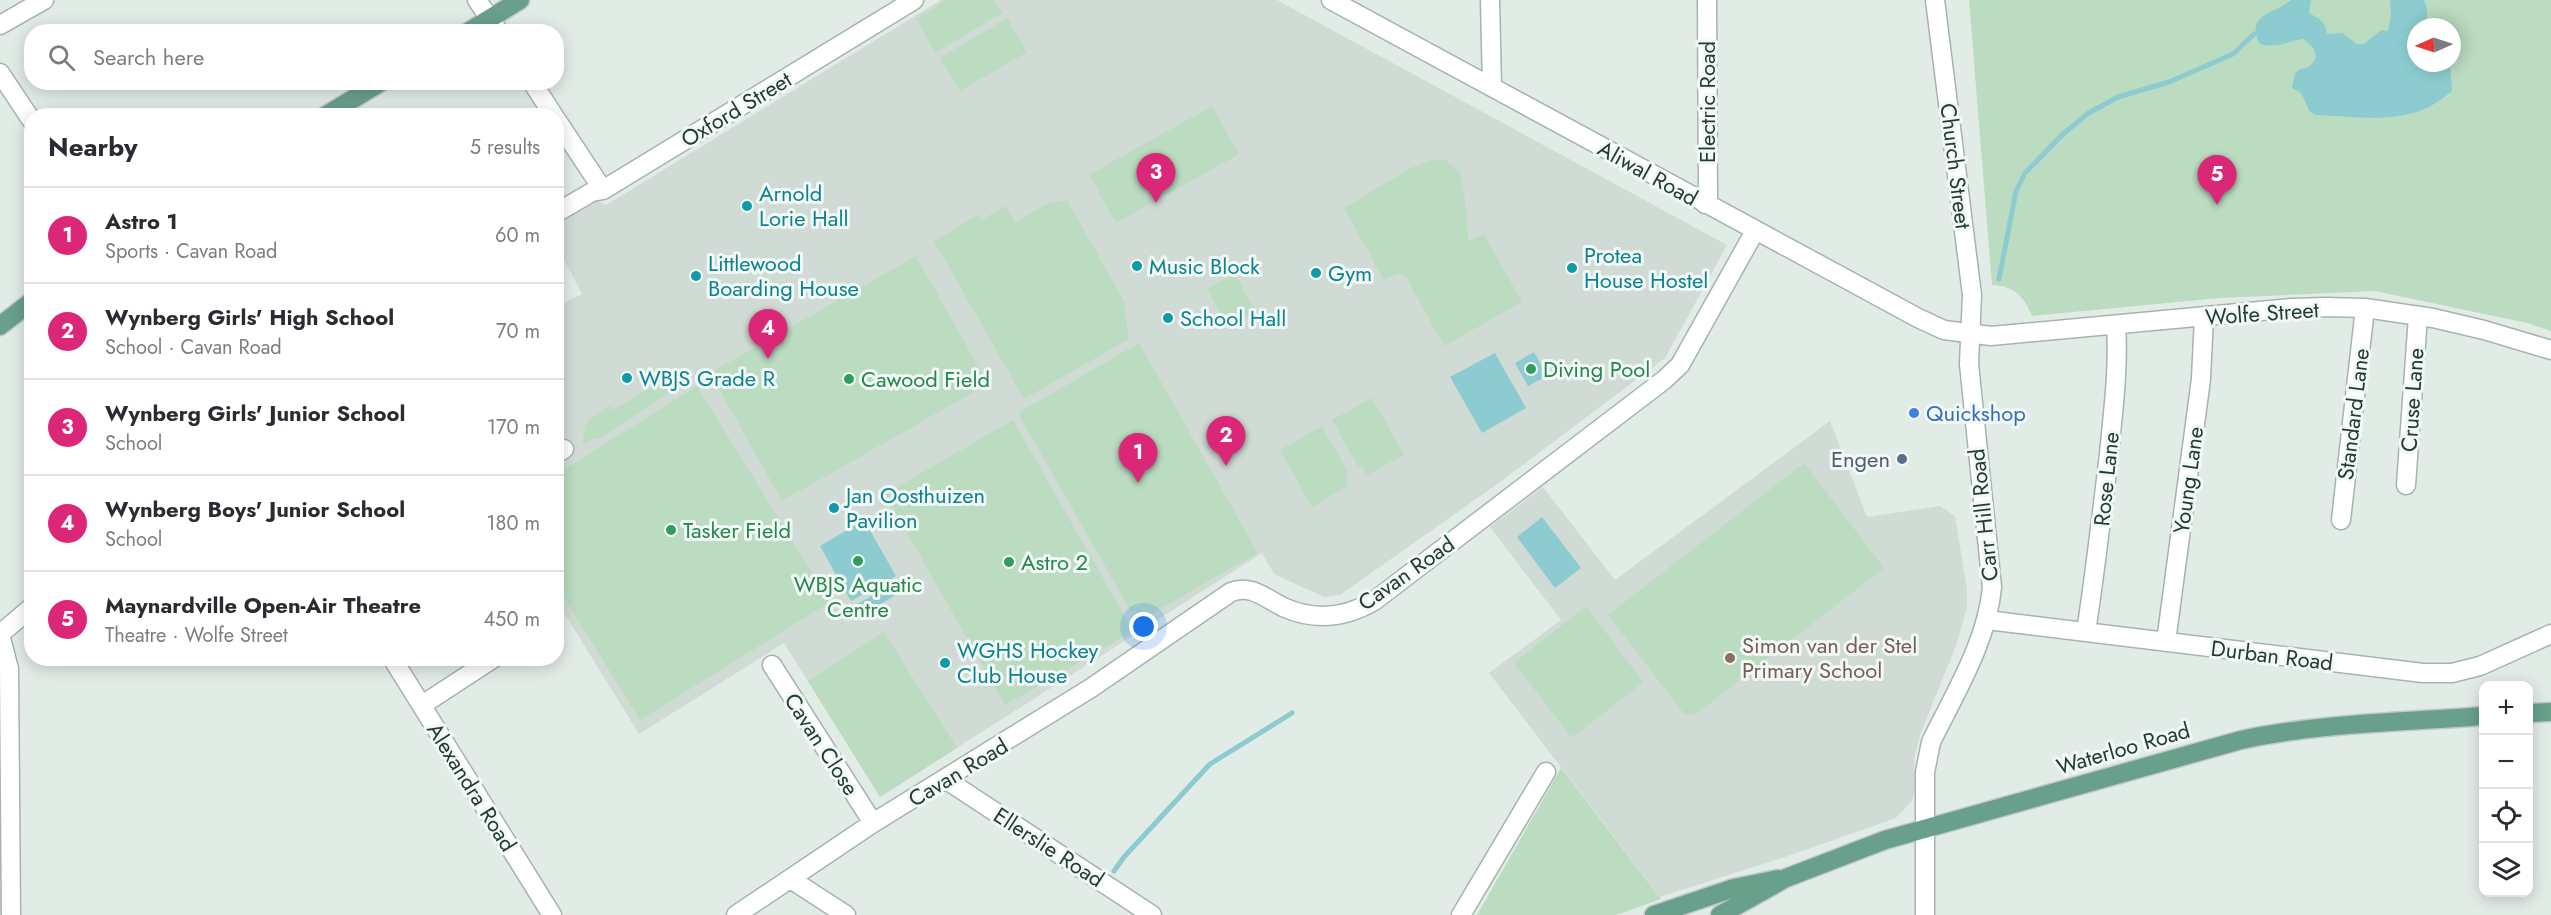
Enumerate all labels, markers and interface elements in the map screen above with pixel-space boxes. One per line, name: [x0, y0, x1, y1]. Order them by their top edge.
north arrow: [2407, 18, 2461, 72]
search box: [24, 24, 564, 90]
icon: search: [45, 41, 78, 74]
text: Search here: [93, 41, 204, 73]
street label: Electric Road: [1691, 41, 1723, 163]
street label: Oxford Street: [675, 63, 798, 155]
street label: Church Street: [1932, 101, 1980, 231]
text: Nearby: [48, 128, 137, 166]
street label: Aliwal Road: [1592, 132, 1704, 214]
text: 5 results: [470, 133, 540, 162]
pin: 3: [1136, 154, 1176, 203]
pin: 5: [2198, 156, 2236, 205]
place label: Arnold Lorie Hall: [759, 177, 849, 234]
marker: Arnold Lorie Hall: [740, 199, 754, 213]
text: Astro 1: [105, 205, 178, 237]
text: 1: [62, 221, 73, 250]
text: 60 m: [495, 221, 540, 250]
text: Sports · Cavan Road: [105, 237, 277, 266]
place label: Protea House Hostel: [1584, 239, 1708, 296]
place label: Littlewood Boarding House: [708, 247, 859, 304]
place label: Music Block: [1149, 250, 1260, 282]
place label: Gym: [1328, 257, 1372, 289]
marker: Music Block: [1130, 259, 1144, 273]
marker: Protea House Hostel: [1565, 261, 1579, 275]
marker: Gym: [1309, 266, 1323, 280]
marker: Littlewood Boarding House: [689, 269, 703, 283]
street label: Wolfe Street: [2204, 293, 2321, 333]
text: Wynberg Girls' High School: [105, 301, 394, 333]
place label: School Hall: [1180, 302, 1286, 334]
pin: 4: [748, 310, 788, 359]
marker: School Hall: [1161, 311, 1175, 325]
text: 2: [61, 317, 74, 346]
text: 70 m: [496, 317, 540, 346]
text: School · Cavan Road: [105, 333, 282, 362]
street label: Standard Lane: [2329, 346, 2377, 482]
street label: Cruse Lane: [2392, 347, 2432, 453]
place label: Diving Pool: [1543, 353, 1650, 385]
place label: WBJS Grade R: [639, 362, 776, 394]
marker: Diving Pool: [1524, 362, 1538, 376]
place label: Cawood Field: [861, 363, 990, 395]
marker: WBJS Grade R: [620, 371, 634, 385]
marker: Cawood Field: [842, 372, 856, 386]
text: Wynberg Girls' Junior School: [105, 397, 405, 429]
place label: Quickshop: [1926, 397, 2026, 429]
marker: Quickshop: [1907, 406, 1921, 420]
text: 3: [61, 413, 74, 442]
text: 170 m: [487, 413, 540, 442]
pin: 2: [1206, 416, 1246, 466]
street label: Young Lane: [2165, 424, 2211, 536]
text: School: [105, 429, 162, 458]
street label: Rose Lane: [2085, 430, 2127, 528]
pin: 1: [1118, 434, 1158, 483]
place label: Engen: [1831, 443, 1890, 475]
street label: Carr Hill Road: [1960, 447, 2006, 583]
marker: Engen: [1895, 452, 1909, 466]
place label: Jan Oosthuizen Pavilion: [843, 479, 985, 536]
text: Wynberg Boys' Junior School: [105, 493, 405, 525]
marker: Jan Oosthuizen Pavilion: [827, 501, 841, 515]
text: 4: [61, 509, 74, 538]
text: 180 m: [486, 509, 540, 538]
place label: Tasker Field: [683, 514, 791, 546]
marker: Tasker Field: [664, 523, 678, 537]
text: School: [105, 525, 162, 554]
street label: Cavan Road: [1351, 528, 1461, 618]
place label: Astro 2: [1021, 546, 1088, 578]
marker: WBJS Aquatic Centre: [851, 554, 865, 568]
marker: Astro 2: [1002, 555, 1016, 569]
place label: WBJS Aquatic Centre: [794, 568, 922, 625]
text: Maynardville Open-Air Theatre: [105, 589, 421, 621]
text: 5: [61, 605, 74, 634]
text: 450 m: [483, 605, 540, 634]
your location: [1129, 612, 1158, 641]
text: Theatre · Wolfe Street: [105, 621, 288, 650]
place label: Simon van der Stel Primary School: [1742, 629, 1917, 686]
street label: Durban Road: [2209, 632, 2335, 678]
place label: WGHS Hockey Club House: [957, 634, 1098, 691]
marker: Simon van der Stel Primary School: [1723, 651, 1737, 665]
marker: WGHS Hockey Club House: [938, 656, 952, 670]
map controls: [2479, 681, 2533, 897]
button: +: [2479, 681, 2533, 735]
street label: Cavan Close: [777, 687, 867, 801]
street label: Waterloo Road: [2053, 714, 2193, 782]
street label: Alexandra Road: [420, 716, 524, 858]
street label: Cavan Road: [902, 730, 1014, 814]
button: −: [2479, 735, 2533, 789]
button: locate: [2479, 789, 2533, 843]
street label: Ellerslie Road: [987, 799, 1111, 895]
button: layers: [2479, 843, 2533, 897]

